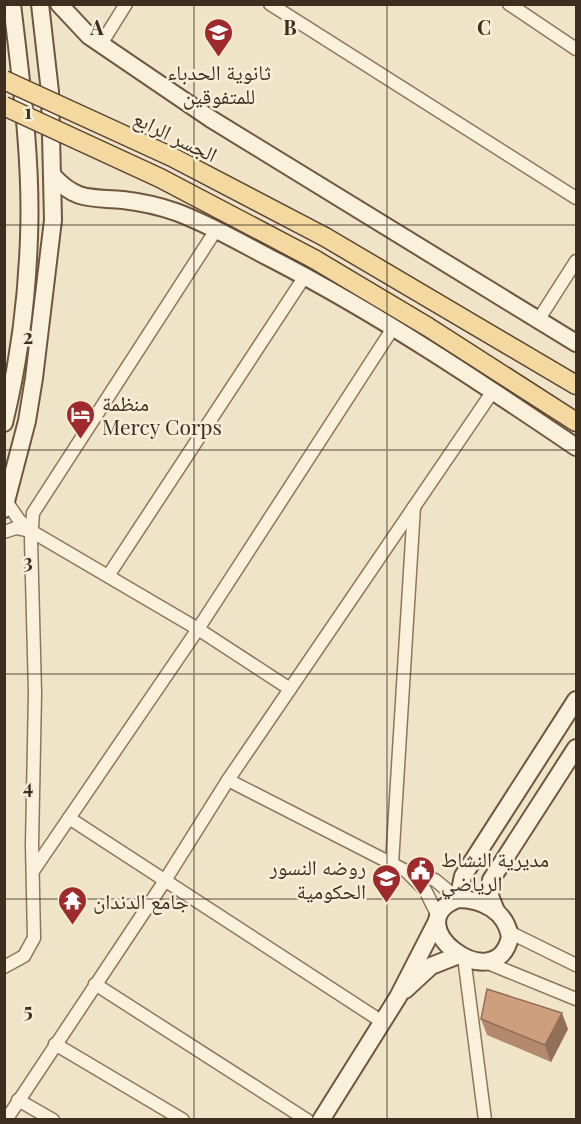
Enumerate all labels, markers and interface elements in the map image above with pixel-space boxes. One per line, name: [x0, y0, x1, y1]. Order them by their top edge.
text: A: [89, 13, 104, 40]
text: B: [283, 13, 297, 40]
text: C: [477, 13, 491, 40]
school or university icon: ثانوية الحدباء للمتفوقين: [203, 16, 235, 58]
place label: ثانوية الحدباء للمتفوقين: [167, 57, 271, 110]
text: 1: [24, 97, 32, 124]
street label: الجسر الرابع: [129, 103, 222, 168]
text: 2: [23, 322, 33, 349]
place label: منظمة Mercy Corps: [102, 388, 222, 440]
hotel icon: منظمة Mercy Corps: [65, 398, 97, 440]
text: 3: [23, 547, 33, 574]
text: 4: [23, 772, 33, 799]
place label: مديرية النشاط الرياضي: [441, 844, 549, 900]
place label: روضه النسور الحكومية: [268, 852, 366, 904]
public building icon: مديرية النشاط الرياضي: [404, 854, 436, 896]
school or university icon: روضه النسور الحكومية: [371, 862, 403, 904]
temple icon: جامع الدندان: [56, 884, 88, 926]
place label: جامع الدندان: [93, 886, 189, 915]
text: 5: [23, 996, 33, 1023]

